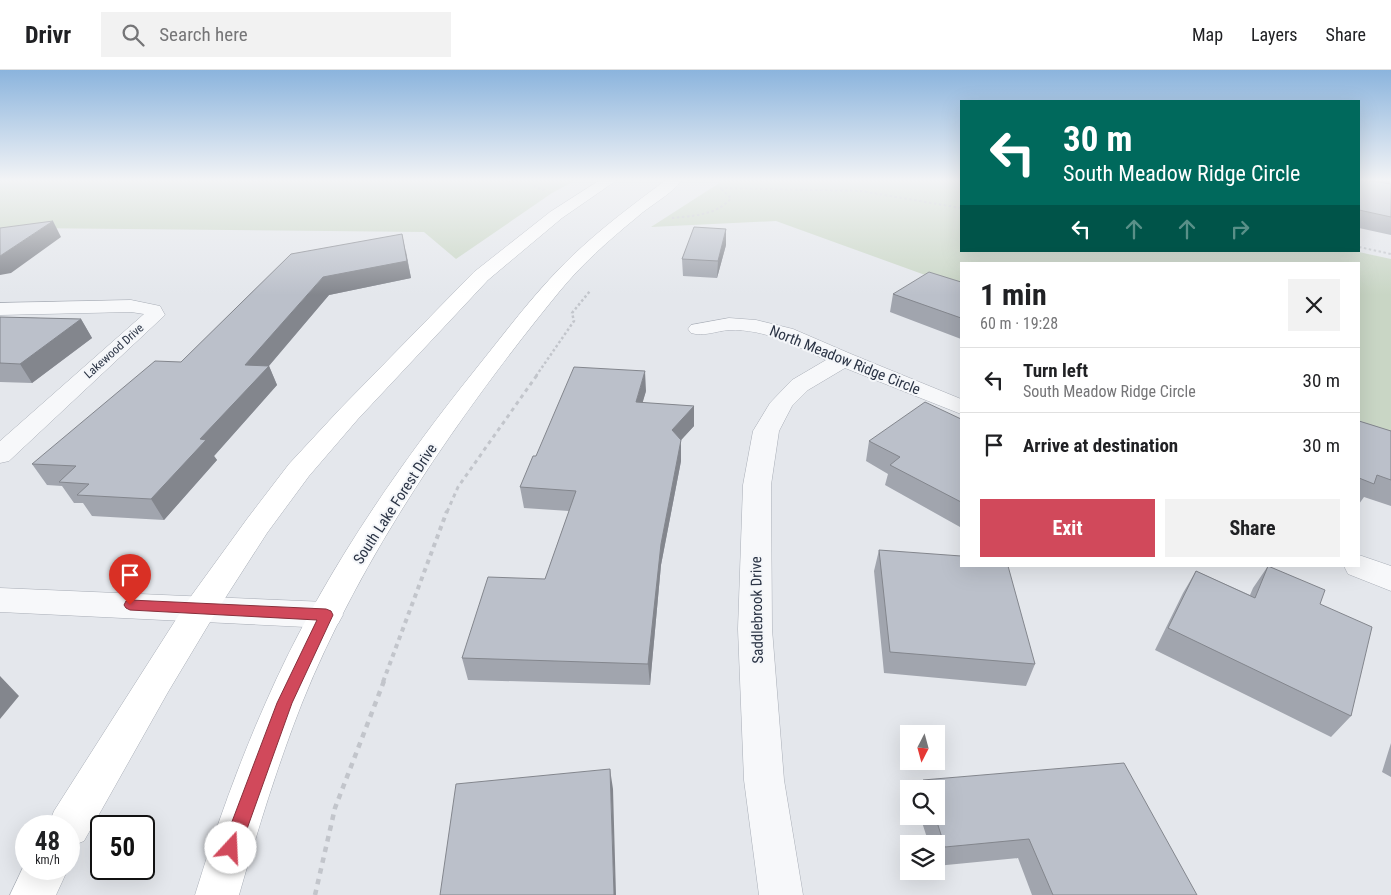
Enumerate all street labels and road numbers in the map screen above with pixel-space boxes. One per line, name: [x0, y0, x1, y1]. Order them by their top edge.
street label: Lakewood Drive: [81, 321, 147, 381]
street label: North Meadow Ridge Circle: [767, 321, 923, 399]
street label: South Lake Forest Drive: [349, 440, 441, 568]
street label: Saddlebrook Drive: [747, 556, 767, 664]

